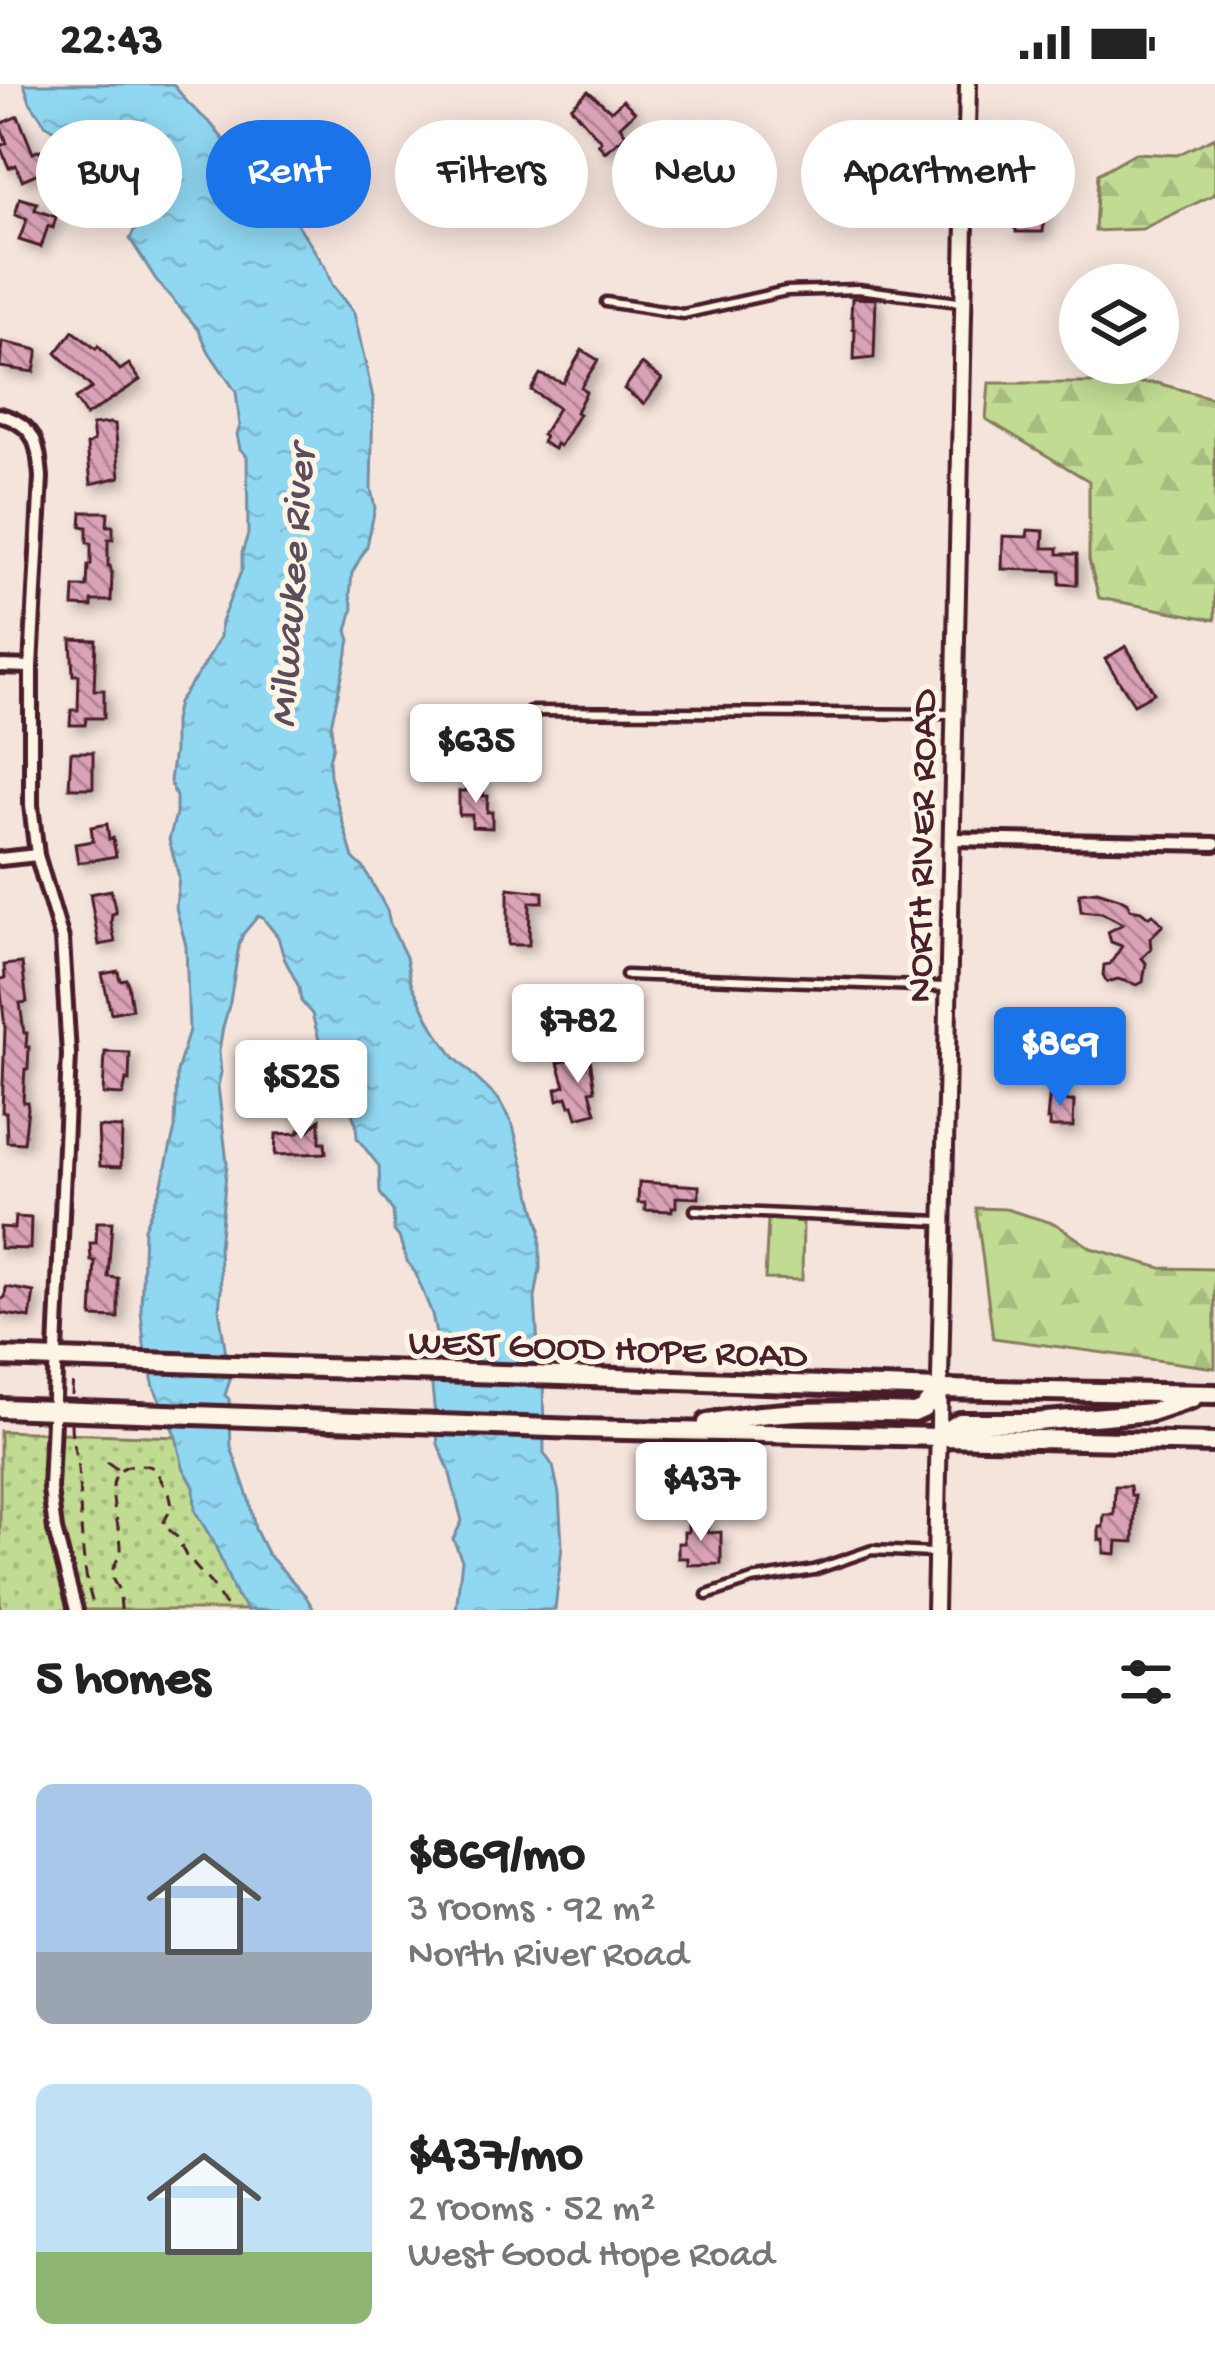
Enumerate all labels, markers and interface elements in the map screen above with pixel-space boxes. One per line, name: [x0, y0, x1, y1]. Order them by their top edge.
text: 22:43: [60, 16, 163, 69]
chip: Buy: [36, 120, 182, 228]
chip: Rent: [206, 120, 371, 228]
chip: Filters: [395, 120, 588, 228]
chip: New: [612, 120, 777, 228]
chip: Apartment: [801, 120, 1075, 228]
map controls: [1059, 264, 1179, 384]
button: layers: [1059, 264, 1179, 384]
water label: Milwaukee River: [261, 437, 330, 730]
street label: NORTH RIVER ROAD: [899, 688, 951, 1003]
pin: $635: [405, 704, 547, 806]
text: $635: [437, 720, 515, 766]
pin: $782: [507, 984, 649, 1086]
text: $782: [539, 1000, 617, 1046]
pin: $869: [989, 1007, 1131, 1109]
text: $869: [1021, 1023, 1099, 1069]
pin: $525: [230, 1040, 372, 1142]
text: $525: [262, 1056, 340, 1102]
street label: WEST GOOD HOPE ROAD: [408, 1322, 809, 1382]
pin: $437: [630, 1442, 772, 1544]
text: $437: [663, 1458, 739, 1504]
icon: filters: [1113, 1649, 1179, 1715]
text: 5 homes: [36, 1652, 210, 1712]
text: $869/mo: [408, 1828, 585, 1888]
icon: home: [132, 1832, 276, 1976]
text: 3 rooms · 92 m²: [408, 1888, 656, 1934]
text: North River Road: [408, 1934, 688, 1980]
text: $437/mo: [408, 2128, 583, 2188]
icon: home: [132, 2132, 276, 2276]
text: 2 rooms · 52 m²: [408, 2188, 655, 2234]
text: West Good Hope Road: [408, 2234, 774, 2280]

